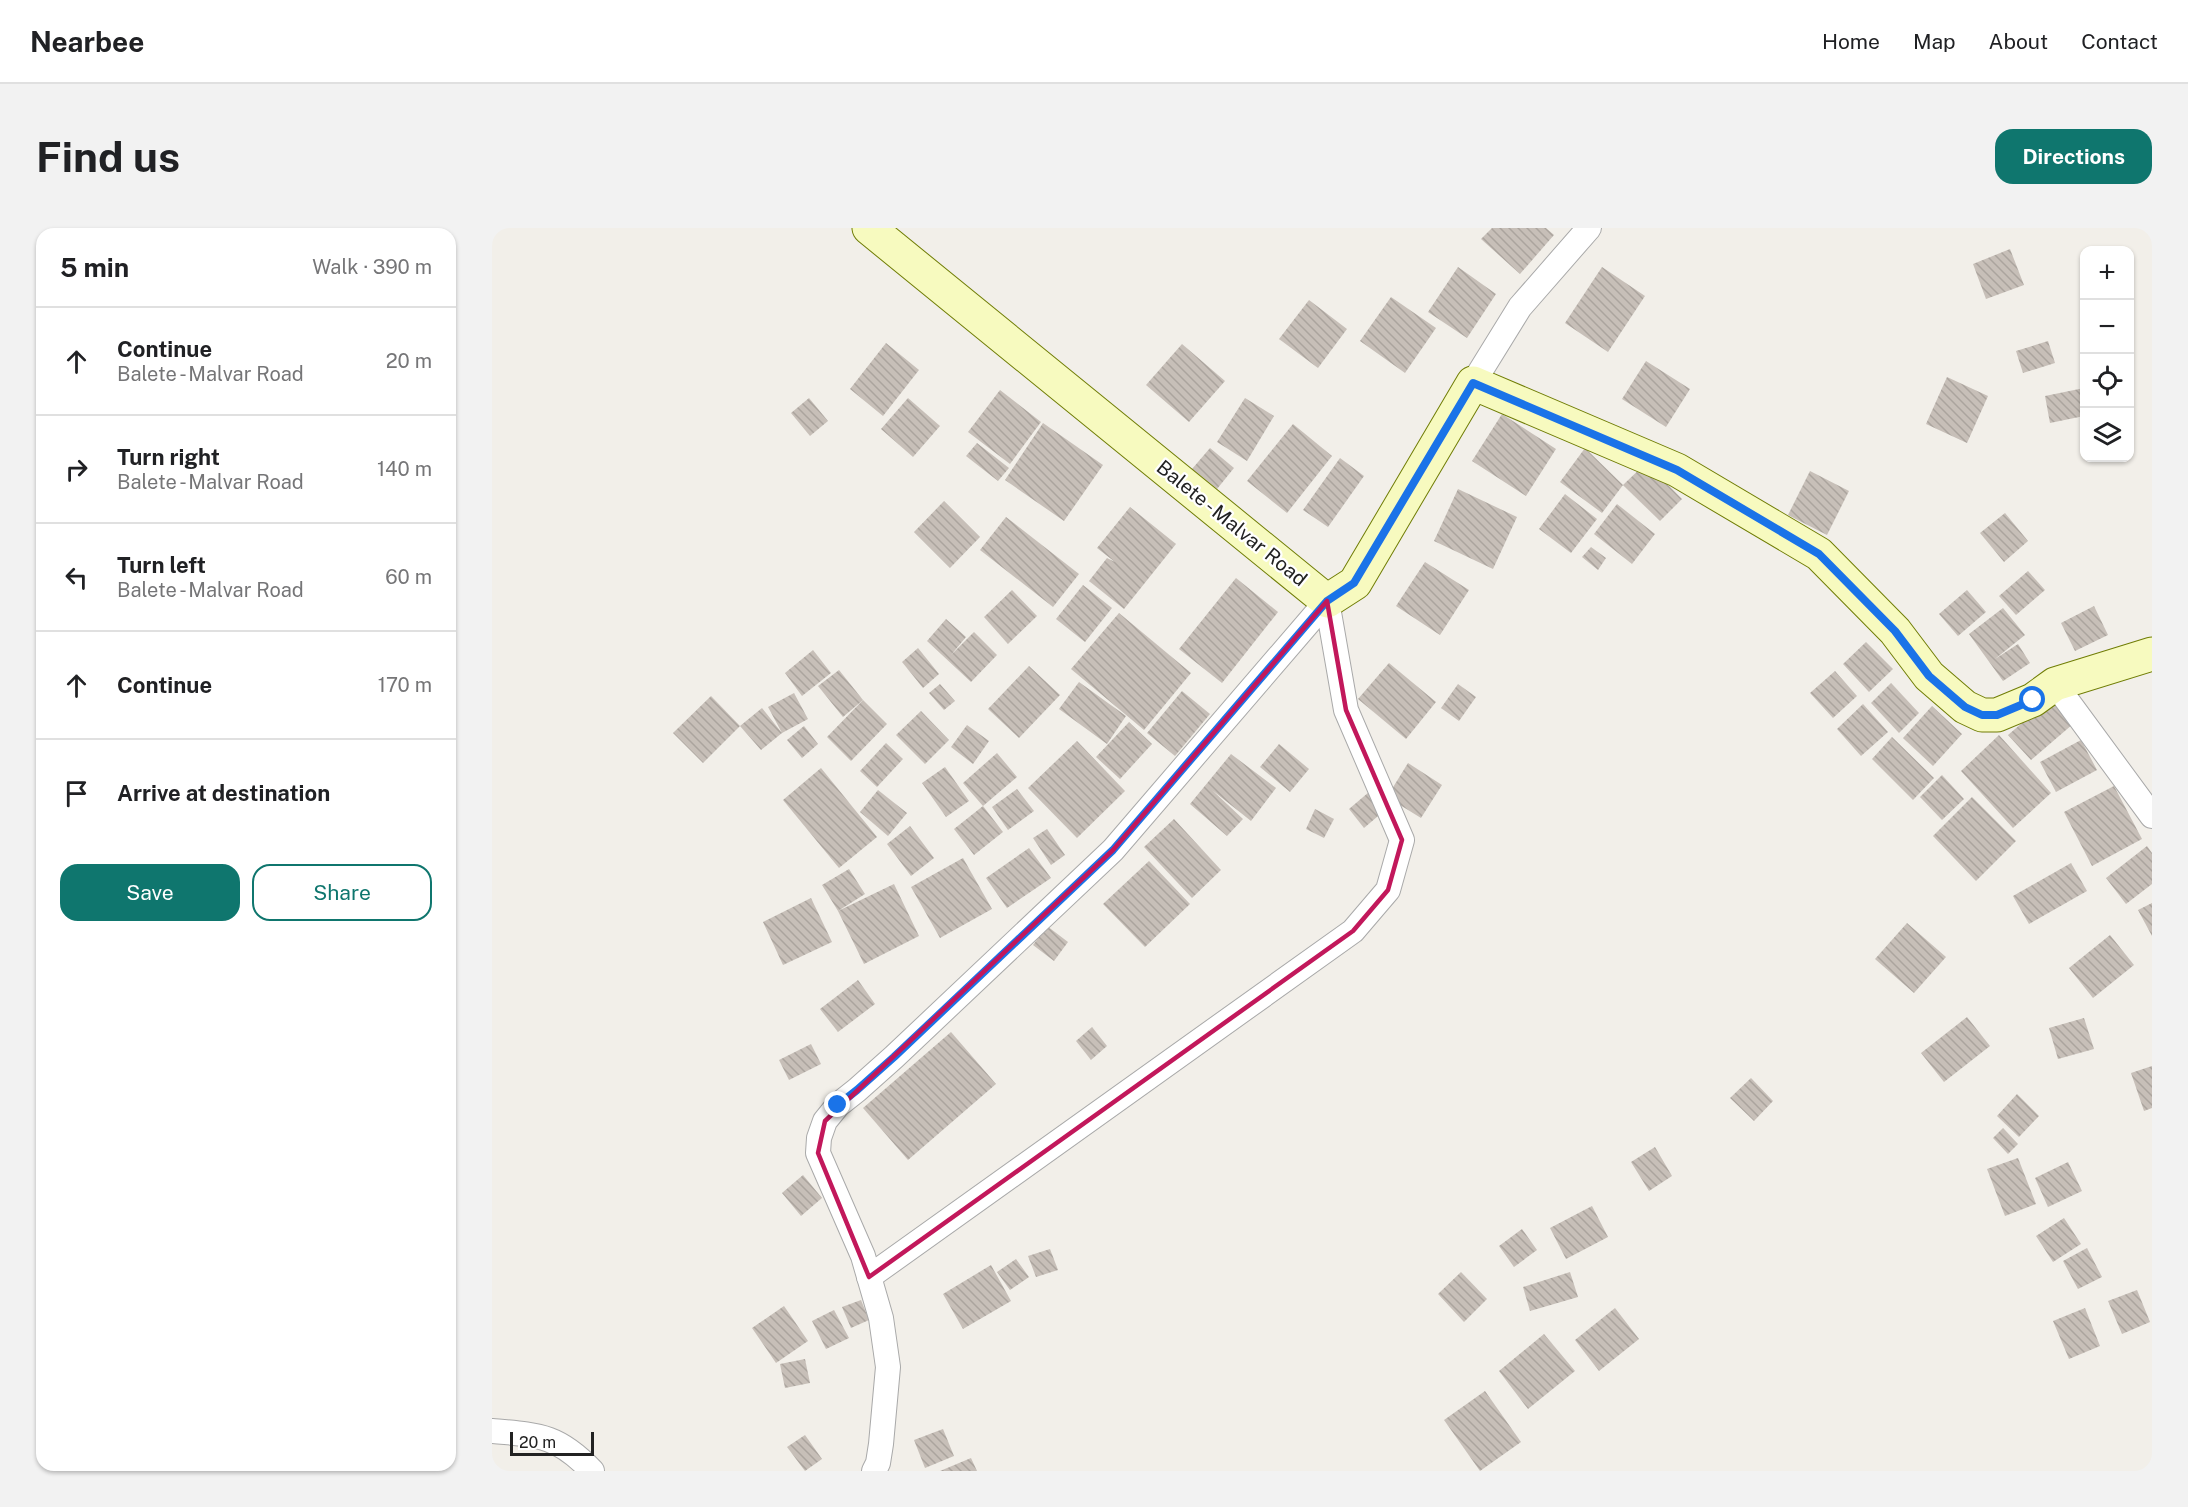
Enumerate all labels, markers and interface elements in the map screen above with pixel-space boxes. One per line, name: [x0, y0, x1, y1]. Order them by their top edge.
text: Nearbee: [30, 25, 144, 58]
text: Home: [1822, 29, 1880, 54]
text: Map: [1913, 29, 1956, 54]
text: About: [1989, 29, 2048, 54]
text: Contact: [2081, 29, 2158, 54]
button: Directions: [1995, 129, 2152, 184]
text: Find us: [36, 132, 180, 181]
map controls: [2080, 246, 2134, 462]
button: +: [2080, 246, 2134, 300]
text: 5 min: [60, 252, 129, 283]
text: Walk · 390 m: [312, 255, 432, 279]
button: −: [2080, 300, 2134, 354]
text: Continue: [117, 336, 212, 362]
icon: ahead: [60, 345, 93, 378]
text: 20 m: [386, 349, 432, 373]
button: locate: [2080, 354, 2134, 408]
text: Balete - Malvar Road: [117, 362, 304, 386]
button: layers: [2080, 408, 2134, 462]
text: Turn right: [117, 444, 220, 470]
icon: right: [60, 453, 93, 486]
street label: Balete - Malvar Road: [1152, 455, 1312, 591]
text: 140 m: [377, 457, 432, 481]
text: Balete - Malvar Road: [117, 470, 304, 494]
text: Turn left: [117, 552, 206, 578]
icon: left: [60, 561, 93, 594]
text: 60 m: [385, 565, 432, 589]
text: Balete - Malvar Road: [117, 578, 304, 602]
icon: ahead: [60, 669, 93, 702]
text: Continue: [117, 672, 212, 698]
text: 170 m: [378, 673, 432, 697]
route start: [2019, 686, 2045, 712]
icon: arrive: [60, 777, 93, 810]
text: Arrive at destination: [117, 780, 330, 806]
button: Save: [60, 864, 240, 921]
button: Share: [252, 864, 432, 921]
route end: [824, 1091, 850, 1117]
scale bar: [510, 1429, 594, 1456]
text: 20 m: [519, 1433, 556, 1452]

